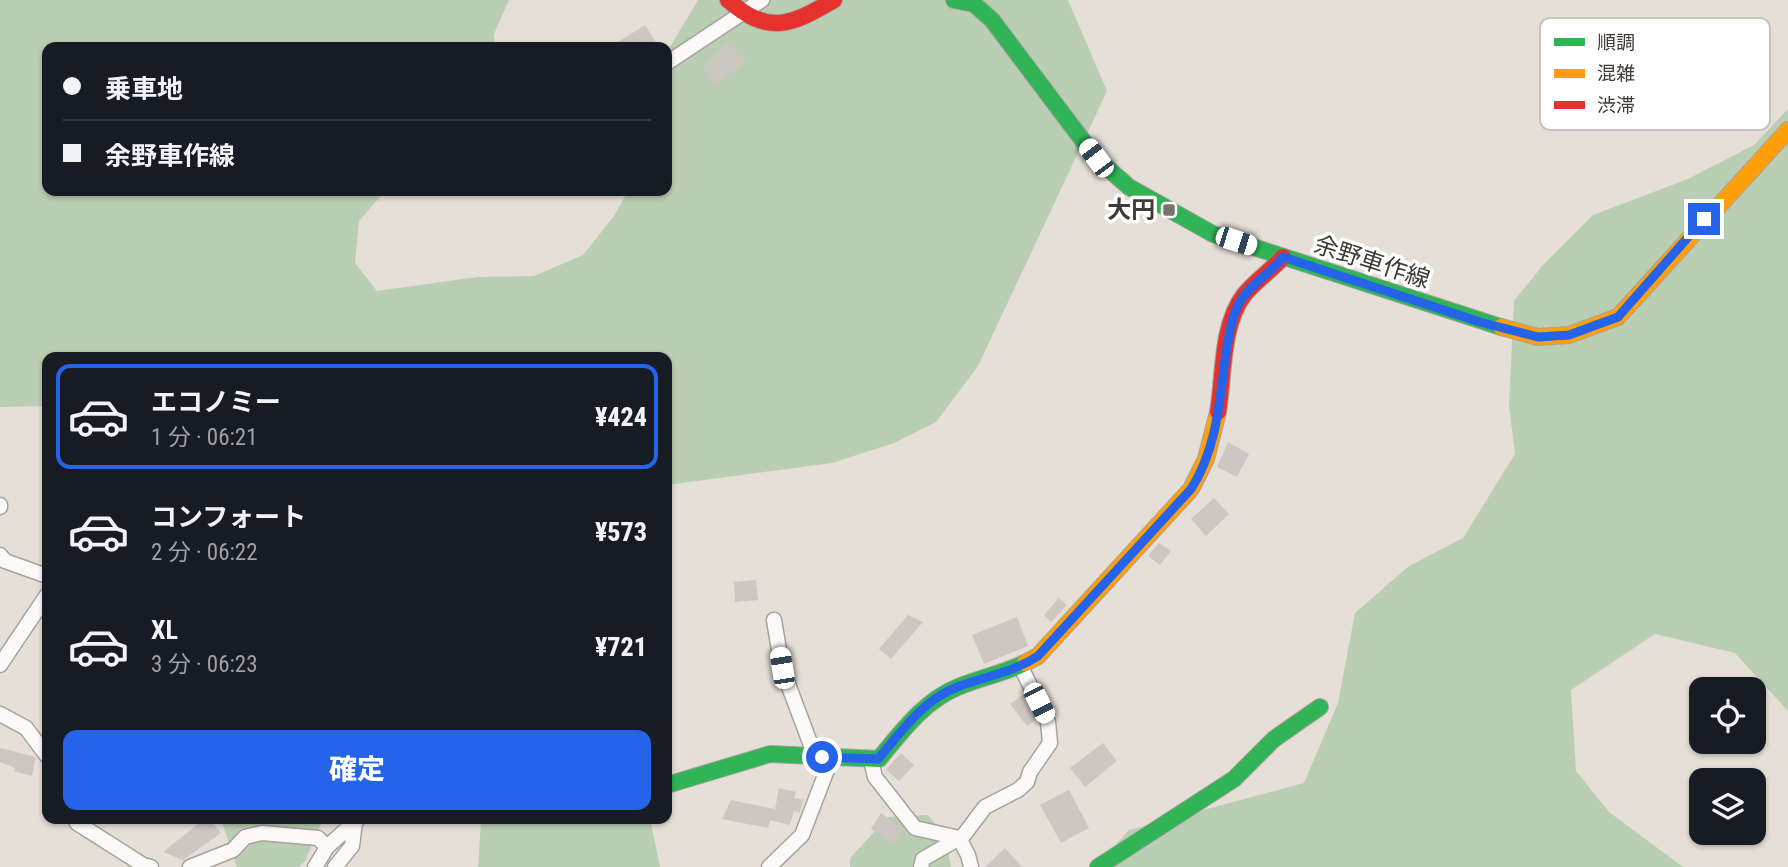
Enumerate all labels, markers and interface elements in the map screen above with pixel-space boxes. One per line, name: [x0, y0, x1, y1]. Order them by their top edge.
legend: [1540, 18, 1770, 130]
text: 順調: [1597, 31, 1635, 54]
text: 混雑: [1597, 62, 1635, 85]
text: 乗車地: [105, 74, 183, 104]
text: 渋滞: [1597, 94, 1635, 117]
car: [1075, 135, 1118, 181]
text: 余野車作線: [105, 141, 235, 171]
place label: 大円: [1107, 196, 1155, 224]
marker: 大円: [1161, 202, 1177, 218]
route end: [1688, 203, 1720, 235]
car: [1213, 225, 1260, 257]
street label: 余野車作線: [1311, 230, 1433, 294]
icon: car: [67, 385, 130, 448]
text: エコノミー: [151, 387, 281, 417]
text: ¥424: [595, 402, 647, 432]
text: 1 分 · 06:21: [151, 424, 258, 451]
icon: car: [67, 500, 130, 563]
text: コンフォート: [151, 502, 306, 532]
text: ¥573: [595, 517, 647, 547]
text: 2 分 · 06:22: [151, 539, 258, 566]
icon: car: [67, 615, 130, 678]
text: XL: [151, 615, 178, 645]
text: ¥721: [595, 632, 647, 662]
car: [769, 646, 796, 690]
text: 3 分 · 06:23: [151, 651, 258, 678]
map controls: [1689, 677, 1766, 845]
button: locate: [1689, 677, 1766, 754]
car: [1021, 680, 1058, 726]
button: 確定: [63, 730, 651, 810]
route start: [806, 741, 838, 773]
button: layers: [1689, 768, 1766, 845]

